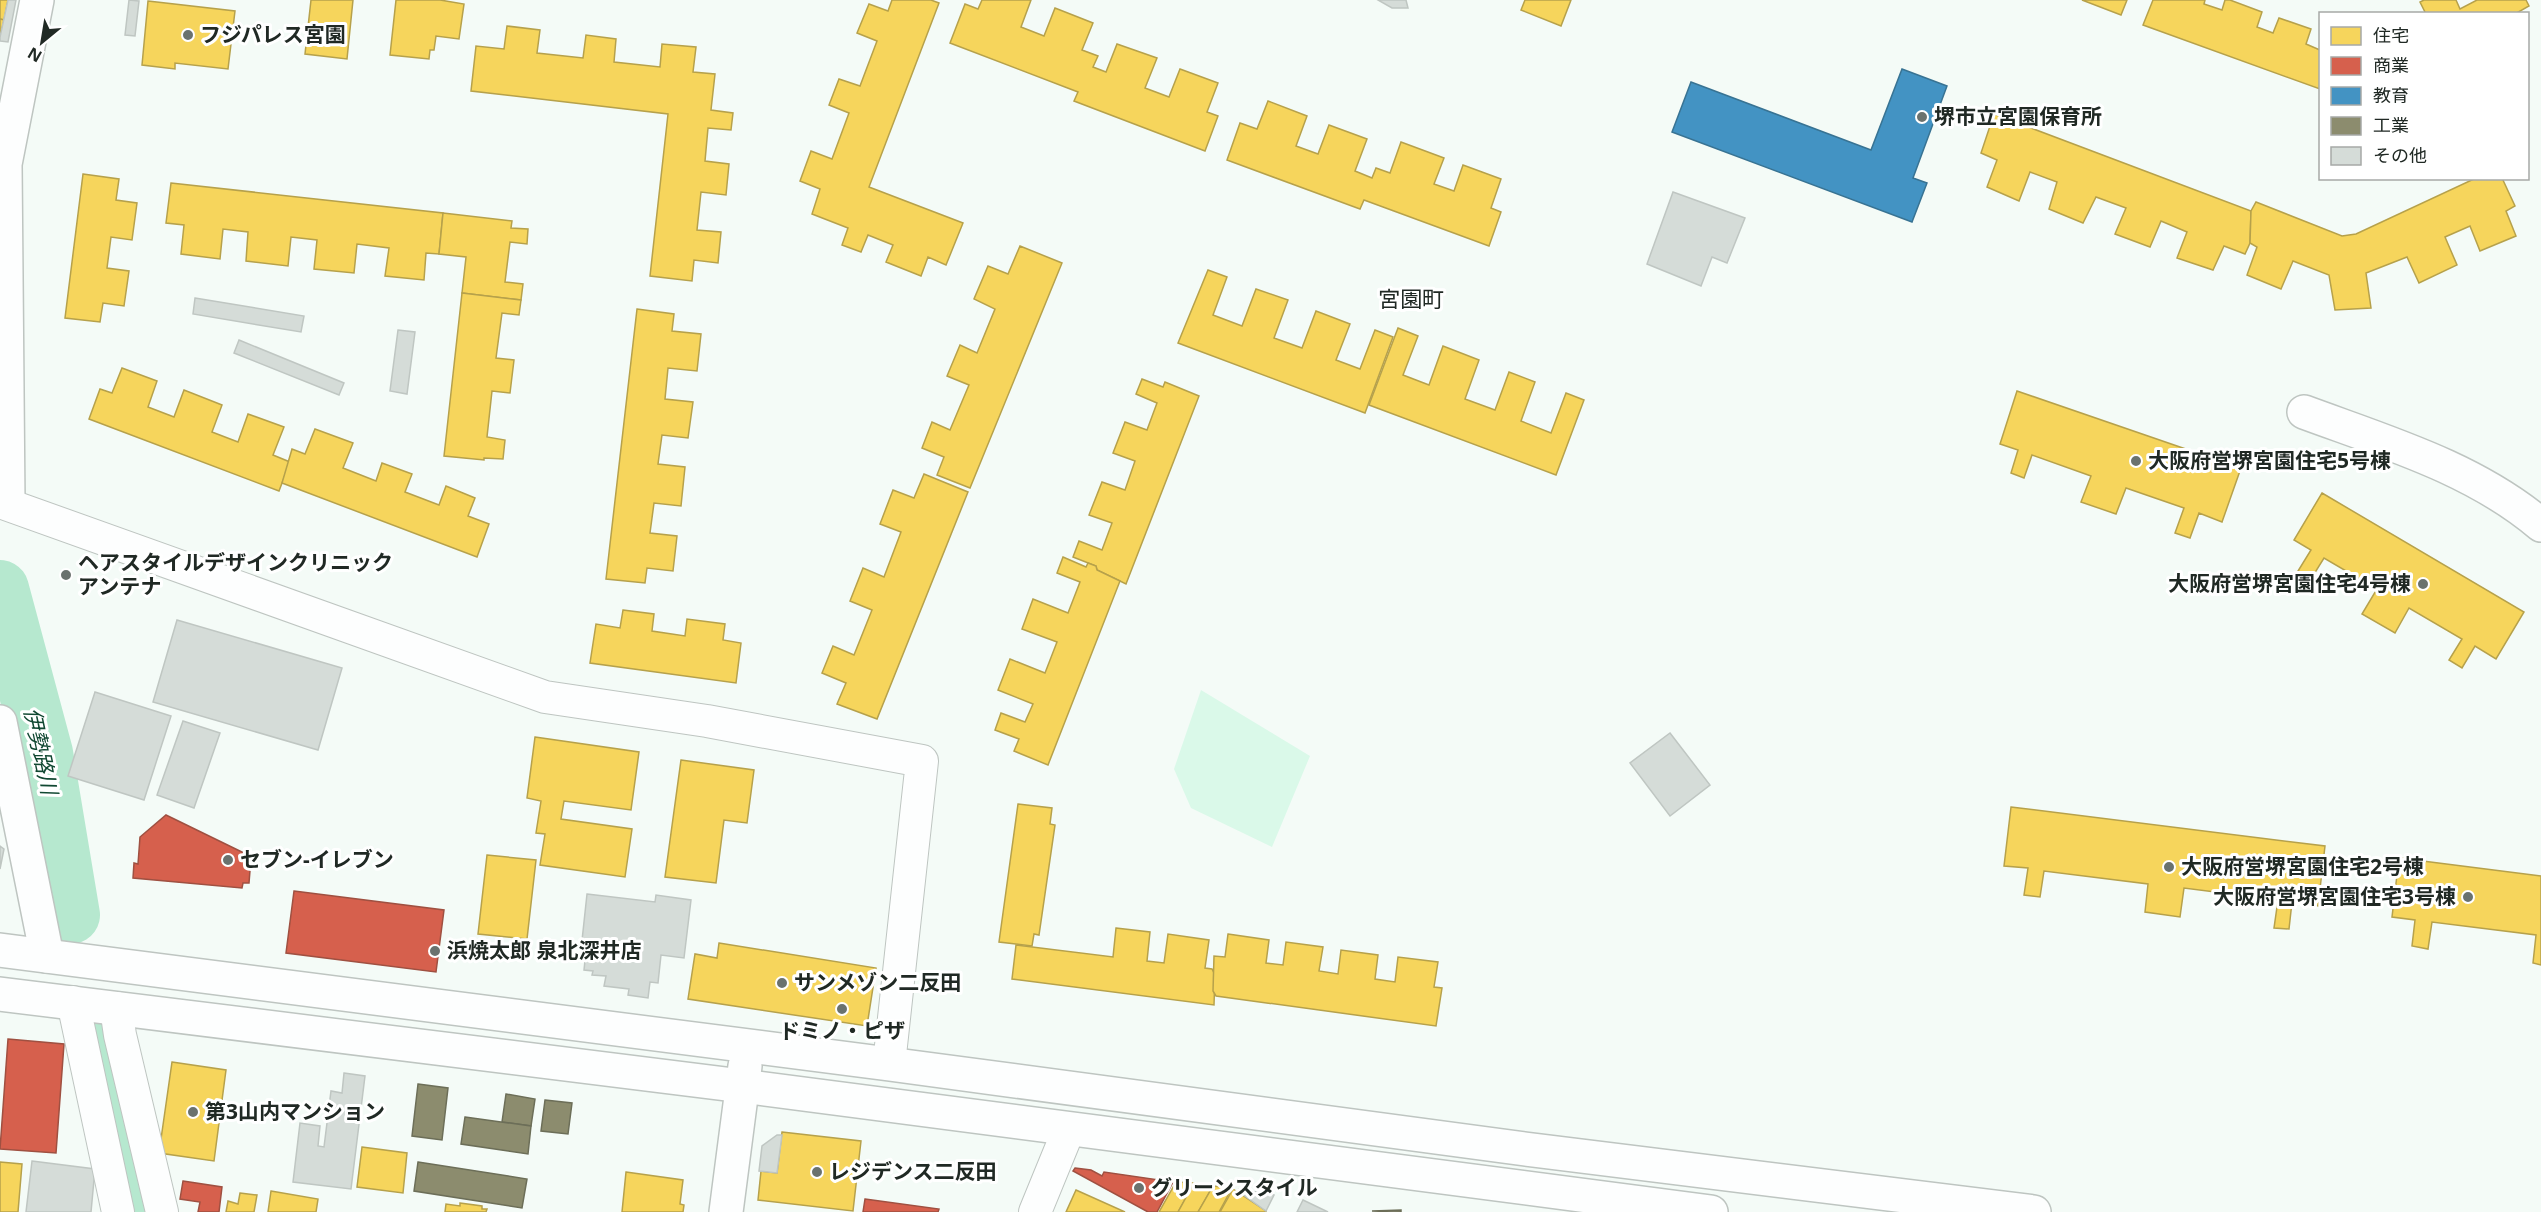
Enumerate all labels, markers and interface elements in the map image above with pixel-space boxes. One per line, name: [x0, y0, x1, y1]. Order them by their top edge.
north arrow: [12, 12, 72, 72]
legend: [2319, 12, 2529, 180]
place label: フジパレス宮園: [200, 20, 346, 48]
text: 住宅: [2373, 23, 2409, 47]
marker: フジパレス宮園: [181, 28, 195, 42]
text: N: [23, 42, 46, 68]
text: 商業: [2373, 53, 2409, 77]
text: 教育: [2373, 83, 2409, 107]
place label: 堺市立宮園保育所: [1934, 102, 2102, 130]
marker: 堺市立宮園保育所: [1915, 110, 1929, 124]
text: 工業: [2373, 113, 2409, 137]
text: その他: [2373, 143, 2427, 167]
district label: 宮園町: [1378, 283, 1444, 313]
place label: 大阪府営堺宮園住宅5号棟: [2148, 446, 2391, 474]
marker: 大阪府営堺宮園住宅5号棟: [2129, 454, 2143, 468]
place label: ヘアスタイルデザインクリニック アンテナ: [78, 548, 393, 600]
marker: ヘアスタイルデザインクリニック アンテナ: [59, 568, 73, 582]
place label: 大阪府営堺宮園住宅4号棟: [2168, 569, 2411, 597]
marker: 大阪府営堺宮園住宅4号棟: [2416, 577, 2430, 591]
water label: 伊勢路川: [18, 705, 66, 799]
place label: セブン-イレブン: [240, 845, 394, 873]
place label: 大阪府営堺宮園住宅2号棟: [2181, 852, 2424, 880]
marker: セブン-イレブン: [221, 853, 235, 867]
marker: 大阪府営堺宮園住宅2号棟: [2162, 860, 2176, 874]
place label: 大阪府営堺宮園住宅3号棟: [2213, 882, 2456, 910]
marker: 大阪府営堺宮園住宅3号棟: [2461, 890, 2475, 904]
place label: 浜焼太郎 泉北深井店: [447, 936, 641, 964]
marker: 浜焼太郎 泉北深井店: [428, 944, 442, 958]
place label: サンメゾン二反田: [794, 968, 961, 996]
marker: サンメゾン二反田: [775, 976, 789, 990]
marker: ドミノ・ピザ: [835, 1002, 849, 1016]
place label: ドミノ・ピザ: [779, 1016, 905, 1044]
place label: 第3山内マンション: [205, 1097, 385, 1125]
marker: 第3山内マンション: [186, 1105, 200, 1119]
place label: レジデンス二反田: [829, 1157, 997, 1185]
marker: レジデンス二反田: [810, 1165, 824, 1179]
place label: グリーンスタイル: [1151, 1173, 1318, 1201]
marker: グリーンスタイル: [1132, 1181, 1146, 1195]

